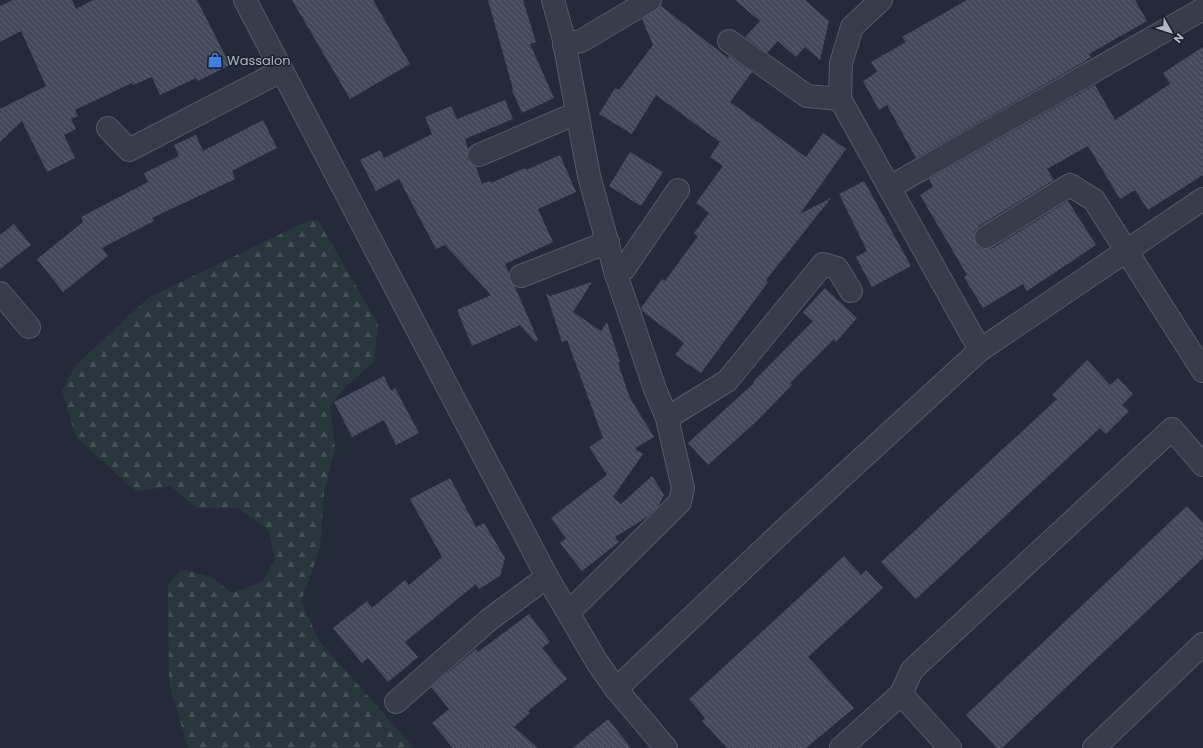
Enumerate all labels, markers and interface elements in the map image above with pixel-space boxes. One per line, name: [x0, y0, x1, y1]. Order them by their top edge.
north arrow: [1151, 12, 1191, 52]
text: N: [1170, 30, 1188, 47]
shop icon: Wassalon: [206, 51, 224, 69]
place label: Wassalon: [227, 51, 291, 70]

